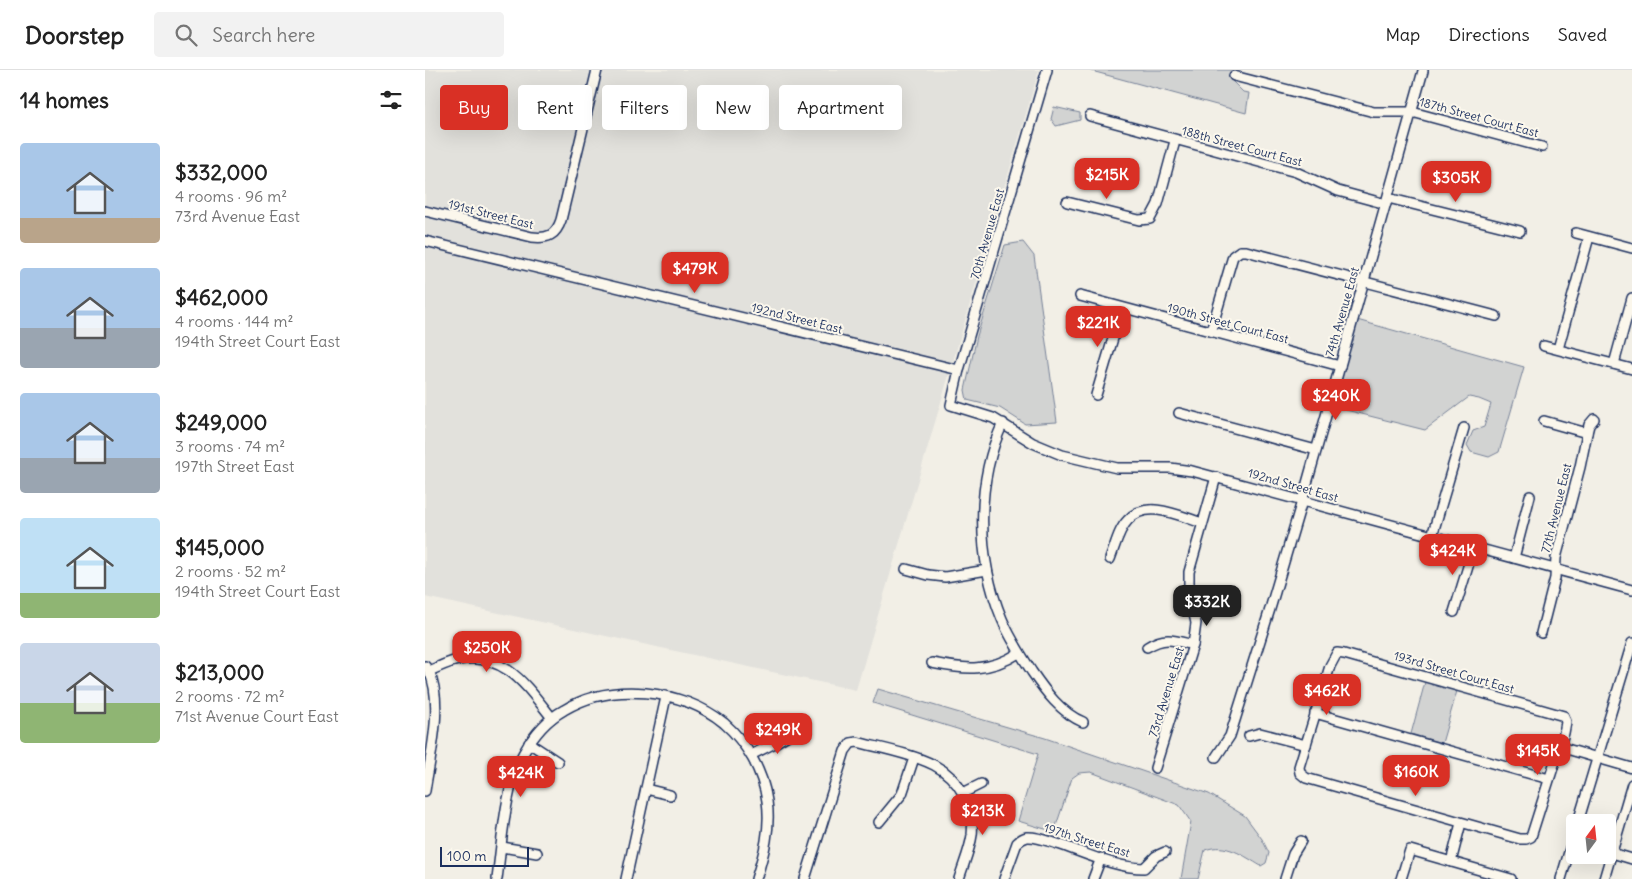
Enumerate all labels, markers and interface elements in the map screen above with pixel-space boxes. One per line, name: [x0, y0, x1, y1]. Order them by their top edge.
search box: [154, 12, 504, 57]
text: Doorstep: [25, 20, 124, 50]
icon: search: [172, 21, 200, 49]
text: Search here: [212, 23, 315, 47]
text: Map: [1385, 23, 1420, 46]
text: Directions: [1448, 23, 1530, 46]
text: Saved: [1558, 23, 1607, 46]
chip: Buy: [440, 85, 508, 130]
chip: Rent: [518, 85, 592, 130]
chip: Filters: [602, 85, 687, 130]
chip: New: [697, 85, 769, 130]
chip: Apartment: [779, 85, 902, 130]
icon: filters: [377, 86, 405, 114]
text: 14 homes: [20, 87, 109, 114]
street label: 187th Street Court East: [1418, 94, 1540, 140]
street label: 188th Street Court East: [1180, 123, 1304, 169]
pin: $215K: [1072, 158, 1142, 200]
text: $332,000: [175, 159, 268, 186]
pin: $305K: [1421, 160, 1491, 203]
icon: home: [60, 163, 120, 223]
text: $215K: [1085, 164, 1129, 184]
text: $305K: [1432, 167, 1480, 187]
text: 4 rooms · 96 m²: [175, 186, 287, 206]
street label: 70th Avenue East: [967, 187, 1007, 281]
street label: 191st Street East: [447, 196, 535, 232]
text: 73rd Avenue East: [175, 206, 300, 226]
pin: $479K: [660, 252, 730, 294]
text: $479K: [673, 258, 717, 278]
street label: 74th Avenue East: [1322, 265, 1362, 359]
text: $462,000: [175, 284, 268, 311]
icon: home: [60, 288, 120, 348]
street label: 192nd Street East: [750, 299, 844, 337]
street label: 190th Street Court East: [1166, 300, 1290, 346]
pin: $221K: [1063, 306, 1133, 348]
text: 4 rooms · 144 m²: [175, 311, 294, 331]
text: $221K: [1077, 312, 1119, 332]
text: 194th Street Court East: [175, 331, 340, 351]
pin: $240K: [1301, 378, 1371, 421]
text: $240K: [1312, 385, 1360, 405]
text: $249,000: [175, 409, 267, 436]
icon: home: [60, 413, 120, 473]
text: 3 rooms · 74 m²: [175, 436, 285, 456]
text: 197th Street East: [175, 456, 294, 476]
street label: 77th Avenue East: [1538, 462, 1574, 554]
street label: 192nd Street East: [1246, 465, 1340, 505]
text: $145,000: [175, 534, 265, 561]
pin: $424K: [1418, 534, 1488, 576]
icon: home: [60, 538, 120, 598]
text: $424K: [1430, 540, 1476, 560]
text: 2 rooms · 52 m²: [175, 561, 286, 581]
text: 194th Street Court East: [175, 581, 340, 601]
pin: $332K: [1172, 584, 1242, 627]
text: $332K: [1184, 591, 1230, 611]
pin: $250K: [452, 630, 522, 673]
text: $250K: [463, 637, 511, 657]
street label: 73rd Avenue East: [1145, 645, 1187, 739]
street label: 193rd Street Court East: [1392, 648, 1516, 696]
text: $213,000: [175, 659, 264, 686]
icon: home: [60, 663, 120, 723]
pin: $462K: [1292, 674, 1362, 716]
text: $462K: [1304, 680, 1350, 700]
text: 2 rooms · 72 m²: [175, 686, 285, 706]
text: 71st Avenue Court East: [175, 706, 339, 726]
pin: $249K: [743, 712, 813, 755]
text: $249K: [755, 719, 801, 739]
pin: $145K: [1503, 734, 1573, 776]
text: $145K: [1516, 740, 1560, 760]
pin: $160K: [1381, 754, 1451, 797]
pin: $424K: [486, 756, 556, 798]
text: $160K: [1394, 761, 1438, 781]
text: $424K: [498, 762, 544, 782]
pin: $213K: [948, 794, 1018, 836]
text: $213K: [962, 800, 1004, 820]
north arrow: [1566, 814, 1616, 864]
map controls: [1566, 814, 1616, 864]
street label: 197th Street East: [1042, 820, 1132, 860]
scale bar: [440, 844, 529, 867]
text: 100 m: [447, 847, 487, 865]

